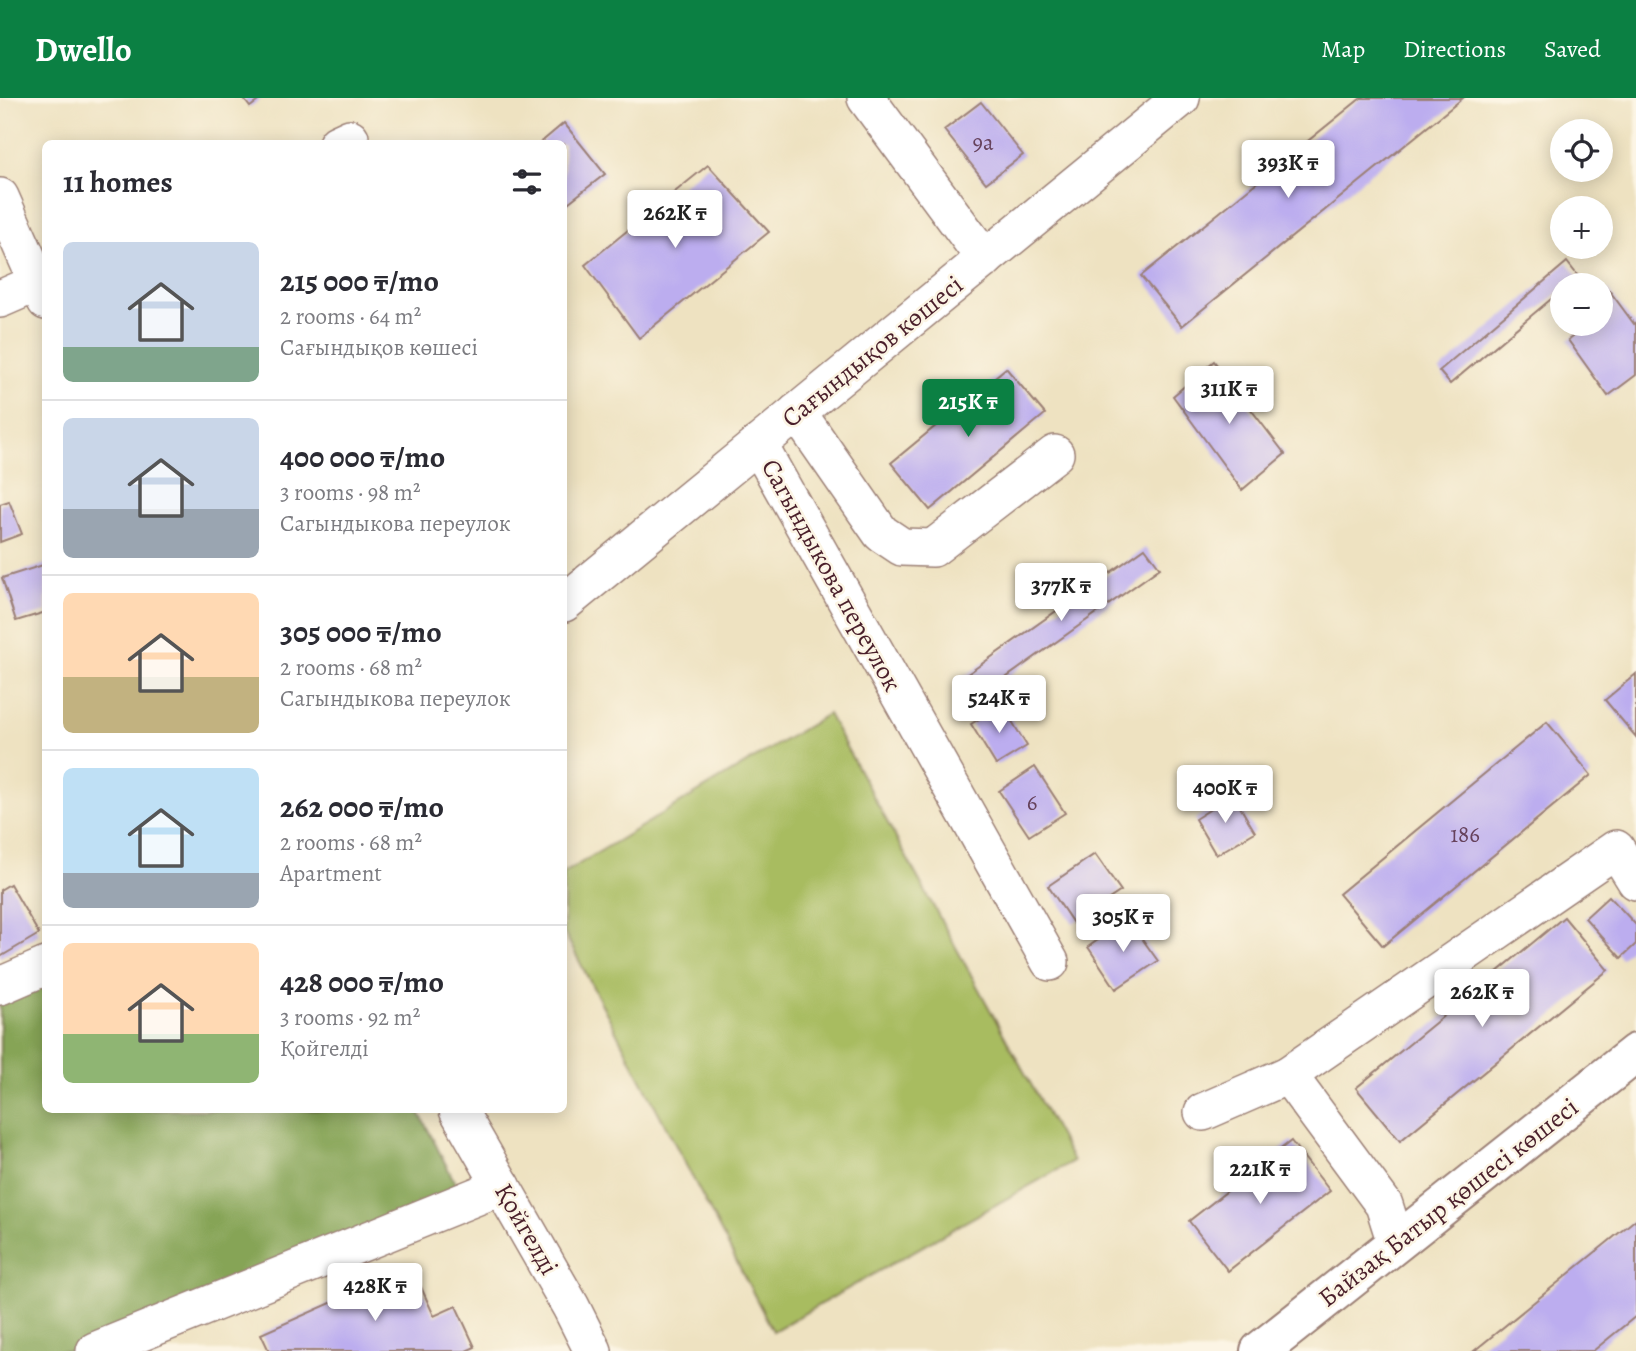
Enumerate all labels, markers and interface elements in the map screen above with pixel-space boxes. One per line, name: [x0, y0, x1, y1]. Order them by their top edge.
text: Dwello: [35, 27, 132, 72]
text: Map: [1321, 33, 1365, 65]
text: Directions: [1403, 33, 1506, 65]
text: Saved: [1544, 33, 1601, 65]
map controls: [1550, 119, 1613, 336]
button: locate: [1550, 119, 1613, 182]
house number: 9а: [972, 127, 994, 158]
pin: 393K ₸: [1231, 140, 1345, 200]
text: 393K ₸: [1258, 147, 1318, 178]
text: 11 homes: [63, 162, 173, 202]
icon: filters: [508, 163, 546, 201]
pin: 262K ₸: [618, 190, 732, 250]
button: +: [1550, 196, 1613, 259]
text: 262K ₸: [643, 197, 707, 228]
text: 215 000 ₸/mo: [280, 261, 439, 301]
street label: Сағындықов көшесі: [774, 267, 970, 435]
icon: home: [119, 270, 203, 354]
button: −: [1550, 273, 1613, 336]
text: 2 rooms · 64 m²: [280, 301, 421, 332]
text: Сағындықов көшесі: [280, 332, 478, 363]
pin: 311K ₸: [1172, 366, 1286, 426]
text: 311K ₸: [1201, 373, 1257, 404]
pin: 215K ₸: [911, 380, 1025, 439]
text: 215K ₸: [938, 386, 998, 417]
text: 400 000 ₸/mo: [280, 437, 445, 477]
icon: home: [119, 446, 203, 530]
street label: Сагындыкова переулок: [753, 453, 910, 698]
text: 3 rooms · 98 m²: [280, 477, 421, 508]
text: Сагындыкова переулок: [280, 508, 511, 539]
pin: 377K ₸: [1004, 564, 1118, 623]
text: 377K ₸: [1031, 570, 1091, 601]
text: 305 000 ₸/mo: [280, 612, 442, 652]
icon: home: [119, 621, 203, 705]
text: 2 rooms · 68 m²: [280, 652, 422, 683]
pin: 524K ₸: [942, 676, 1056, 735]
text: 524K ₸: [968, 682, 1030, 713]
text: Сагындыкова переулок: [280, 683, 511, 714]
pin: 400K ₸: [1168, 766, 1282, 825]
text: 400K ₸: [1193, 772, 1257, 803]
text: 262 000 ₸/mo: [280, 787, 444, 827]
house number: 6: [1027, 787, 1037, 818]
icon: home: [119, 796, 203, 880]
house number: 186: [1450, 819, 1480, 850]
text: 2 rooms · 68 m²: [280, 827, 422, 858]
text: Apartment: [280, 858, 382, 889]
pin: 305K ₸: [1066, 894, 1180, 954]
text: 305K ₸: [1092, 901, 1154, 932]
text: 428 000 ₸/mo: [280, 962, 444, 1002]
pin: 262K ₸: [1425, 970, 1539, 1029]
icon: home: [119, 971, 203, 1055]
text: 262K ₸: [1450, 976, 1514, 1007]
text: 3 rooms · 92 m²: [280, 1002, 420, 1033]
text: Қойгелді: [280, 1033, 369, 1064]
street label: Байзақ Батыр қөшесі көшесі: [1311, 1090, 1586, 1315]
pin: 221K ₸: [1203, 1146, 1317, 1206]
text: 221K ₸: [1230, 1153, 1290, 1184]
street label: Қойгелді: [486, 1177, 567, 1281]
pin: 428K ₸: [318, 1264, 432, 1323]
text: 428K ₸: [343, 1270, 407, 1301]

